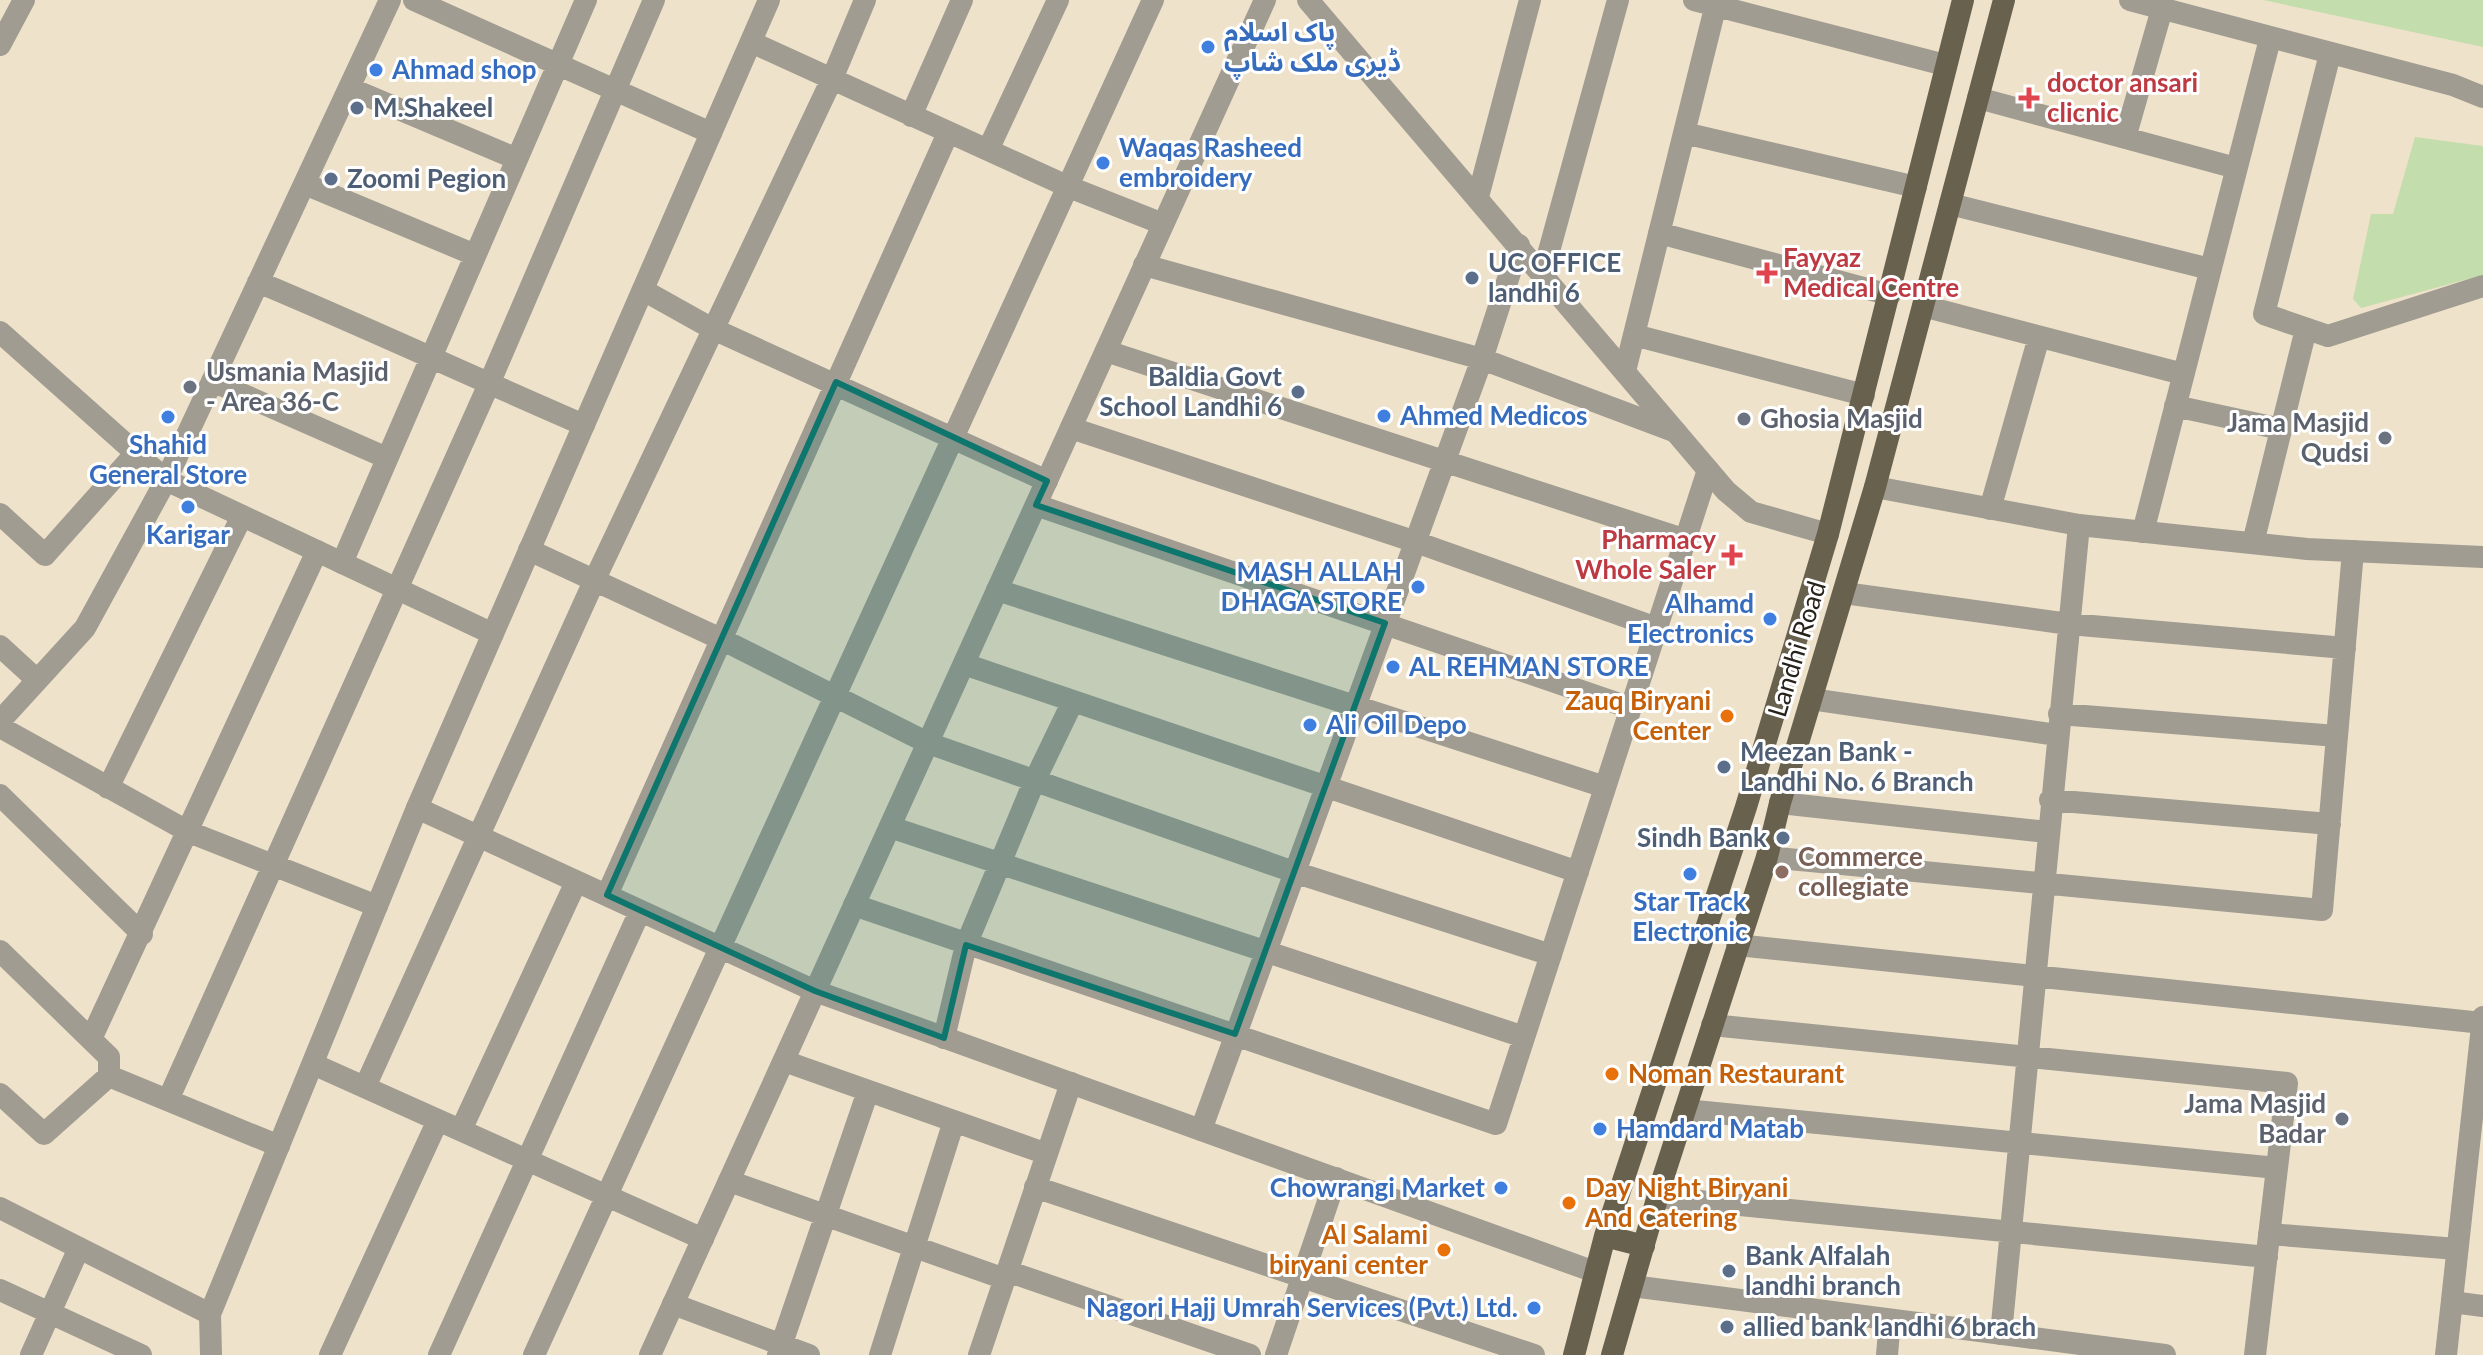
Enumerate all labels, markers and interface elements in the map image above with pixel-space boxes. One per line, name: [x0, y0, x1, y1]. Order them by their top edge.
place label: پاک اسلام ڈیری ملک شاپ: [1224, 15, 1401, 80]
marker: پاک اسلام ڈیری ملک شاپ: [1199, 38, 1217, 56]
place label: Ahmad shop: [391, 53, 537, 85]
marker: Ahmad shop: [367, 61, 385, 79]
place label: doctor ansari clicnic: [2047, 66, 2198, 128]
marker: doctor ansari clicnic: [2018, 87, 2040, 109]
place label: M.Shakeel: [373, 91, 493, 123]
marker: M.Shakeel: [348, 99, 366, 117]
place label: Waqas Rasheed embroidery: [1119, 131, 1302, 193]
marker: Waqas Rasheed embroidery: [1094, 154, 1112, 172]
place label: Zoomi Pegion: [347, 162, 506, 194]
marker: Zoomi Pegion: [322, 170, 340, 188]
place label: Fayyaz Medical Centre: [1783, 241, 1959, 303]
place label: UC OFFICE landhi 6: [1488, 246, 1621, 308]
marker: Fayyaz Medical Centre: [1758, 264, 1776, 282]
marker: UC OFFICE landhi 6: [1463, 269, 1481, 287]
place label: Usmania Masjid - Area 36-C: [206, 355, 389, 417]
place label: Baldia Govt School Landhi 6: [1099, 360, 1282, 422]
marker: Usmania Masjid - Area 36-C: [181, 378, 199, 396]
marker: Baldia Govt School Landhi 6: [1289, 383, 1307, 401]
place label: Ahmed Medicos: [1399, 399, 1588, 431]
place label: Ghosia Masjid: [1760, 402, 1923, 434]
place label: Jama Masjid Qudsi: [2227, 406, 2369, 468]
marker: Ahmed Medicos: [1375, 407, 1393, 425]
marker: Shahid General Store: [159, 408, 177, 426]
marker: Ghosia Masjid: [1735, 410, 1753, 428]
place label: Shahid General Store: [89, 428, 247, 490]
marker: Jama Masjid Qudsi: [2376, 429, 2394, 447]
marker: Karigar: [179, 498, 197, 516]
place label: Karigar: [146, 518, 230, 550]
place label: Pharmacy Whole Saler: [1575, 523, 1716, 585]
marker: Pharmacy Whole Saler: [1723, 546, 1741, 564]
place label: MASH ALLAH DHAGA STORE: [1221, 555, 1402, 617]
street label: Landhi Road: [1760, 577, 1832, 721]
marker: MASH ALLAH DHAGA STORE: [1409, 578, 1427, 596]
place label: Alhamd Electronics: [1627, 587, 1754, 649]
marker: Alhamd Electronics: [1761, 610, 1779, 628]
place label: AL REHMAN STORE: [1408, 650, 1649, 682]
marker: AL REHMAN STORE: [1384, 658, 1402, 676]
place label: Zauq Biryani Center: [1565, 684, 1711, 746]
marker: Zauq Biryani Center: [1718, 707, 1736, 725]
place label: Ali Oil Depo: [1325, 708, 1467, 740]
marker: Ali Oil Depo: [1301, 716, 1319, 734]
place label: Meezan Bank - Landhi No. 6 Branch: [1740, 735, 1974, 797]
marker: Meezan Bank - Landhi No. 6 Branch: [1715, 758, 1733, 776]
place label: Sindh Bank: [1637, 821, 1767, 853]
marker: Sindh Bank: [1774, 829, 1792, 847]
place label: Commerce collegiate: [1798, 840, 1923, 902]
marker: Commerce collegiate: [1773, 863, 1791, 881]
marker: Star Track Electronic: [1681, 865, 1699, 883]
place label: Star Track Electronic: [1632, 885, 1748, 947]
place label: Noman Restaurant: [1628, 1057, 1844, 1089]
marker: Noman Restaurant: [1603, 1065, 1621, 1083]
place label: Jama Masjid Badar: [2184, 1087, 2326, 1149]
marker: Jama Masjid Badar: [2333, 1110, 2351, 1128]
place label: Hamdard Matab: [1616, 1112, 1804, 1144]
marker: Hamdard Matab: [1591, 1120, 1609, 1138]
place label: Chowrangi Market: [1270, 1171, 1485, 1203]
place label: Day Night Biryani And Catering: [1584, 1171, 1788, 1233]
marker: Chowrangi Market: [1492, 1179, 1510, 1197]
marker: Day Night Biryani And Catering: [1560, 1194, 1578, 1212]
place label: Al Salami biryani center: [1269, 1218, 1428, 1280]
place label: Bank Alfalah landhi branch: [1745, 1239, 1901, 1301]
marker: Al Salami biryani center: [1435, 1241, 1453, 1259]
marker: Bank Alfalah landhi branch: [1720, 1262, 1738, 1280]
place label: Nagori Hajj Umrah Services (Pvt.) Ltd.: [1086, 1291, 1518, 1323]
marker: Nagori Hajj Umrah Services (Pvt.) Ltd.: [1525, 1299, 1543, 1317]
place label: allied bank landhi 6 brach: [1743, 1310, 2036, 1342]
marker: allied bank landhi 6 brach: [1718, 1318, 1736, 1336]

